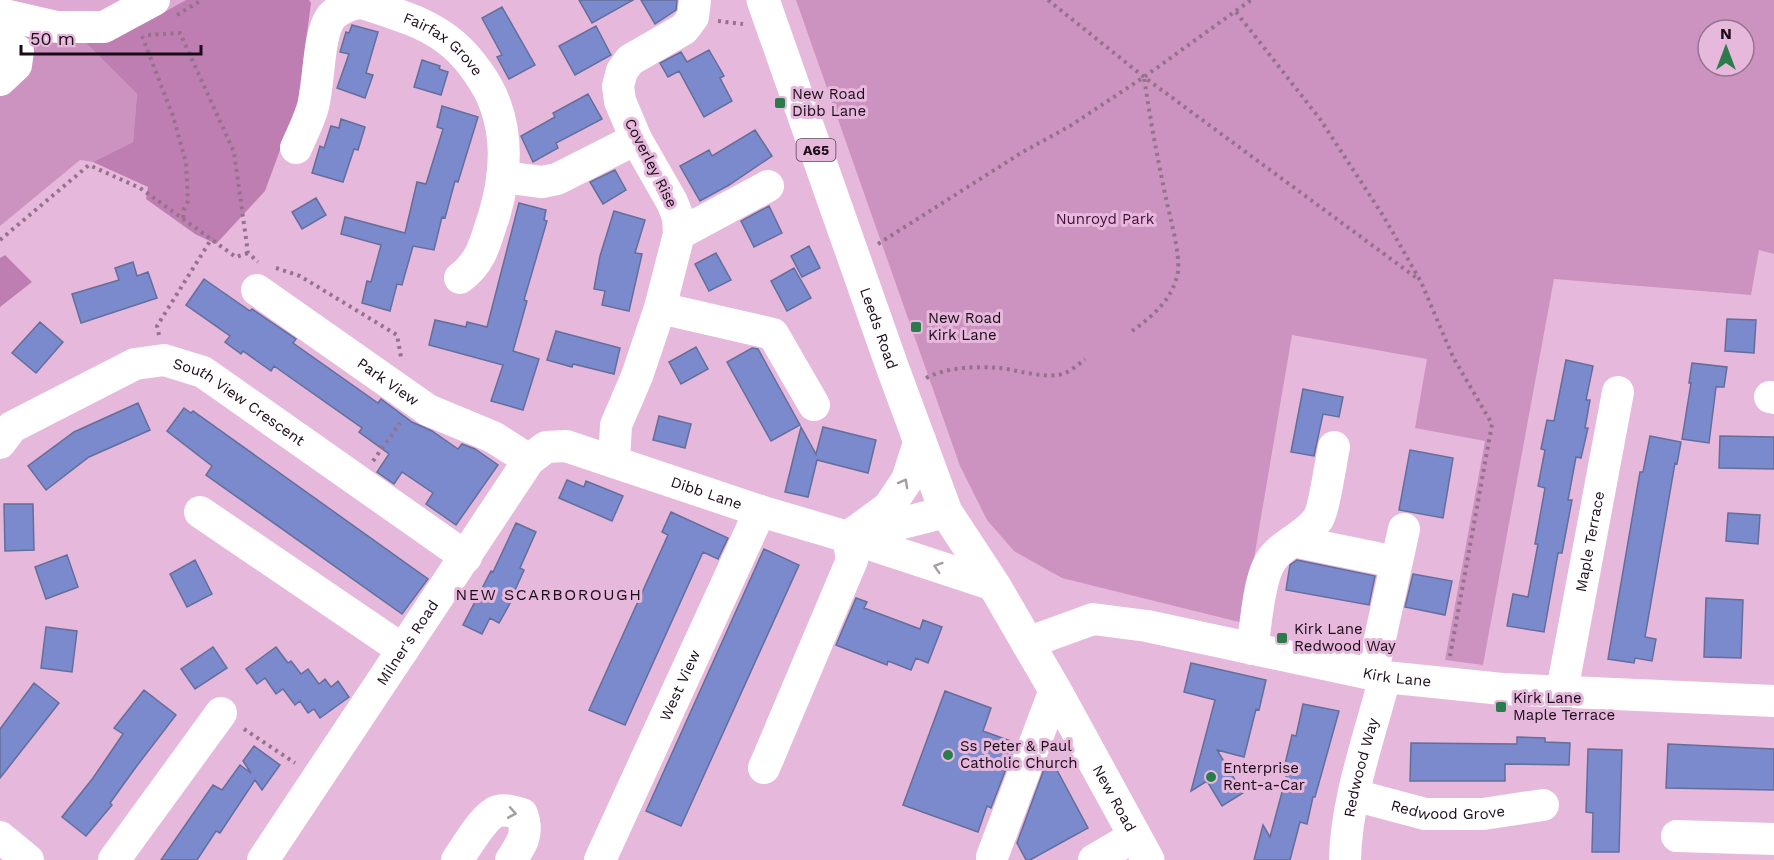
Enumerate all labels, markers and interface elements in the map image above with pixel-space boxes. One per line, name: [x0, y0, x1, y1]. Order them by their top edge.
street label: Fairfax Grove: [401, 9, 486, 79]
scale bar: [21, 18, 201, 56]
north arrow: [1696, 18, 1756, 78]
text: N: [1720, 24, 1732, 43]
text: 50 m: [30, 28, 75, 49]
place label: New Road Dibb Lane: [792, 85, 866, 120]
marker: New Road Dibb Lane: [773, 96, 787, 110]
street label: Coverley Rise: [621, 115, 681, 211]
road number: A65: [796, 139, 836, 161]
park label: Nunroyd Park: [1056, 210, 1155, 228]
street label: Leeds Road: [856, 285, 901, 371]
place label: New Road Kirk Lane: [928, 309, 1001, 344]
marker: New Road Kirk Lane: [909, 320, 923, 334]
street label: South View Crescent: [171, 354, 309, 450]
street label: Park View: [354, 354, 423, 410]
street label: Dibb Lane: [669, 473, 745, 513]
one-way arrow: [897, 478, 908, 489]
street label: Maple Terrace: [1572, 490, 1608, 594]
one-way arrow: [934, 562, 944, 574]
district label: NEW SCARBOROUGH: [456, 585, 642, 604]
street label: Milner's Road: [373, 597, 442, 689]
place label: Kirk Lane Redwood Way: [1294, 620, 1396, 655]
marker: Kirk Lane Redwood Way: [1275, 631, 1289, 645]
street label: West View: [656, 647, 704, 724]
street label: Kirk Lane: [1361, 663, 1432, 691]
place label: Kirk Lane Maple Terrace: [1513, 689, 1615, 724]
marker: Kirk Lane Maple Terrace: [1494, 700, 1508, 714]
street label: Redwood Way: [1340, 716, 1382, 819]
place label: Ss Peter & Paul Catholic Church: [960, 737, 1078, 772]
marker: Ss Peter & Paul Catholic Church: [941, 748, 955, 762]
place label: Enterprise Rent-a-Car: [1223, 759, 1305, 794]
street label: New Road: [1089, 762, 1140, 835]
marker: Enterprise Rent-a-Car: [1204, 770, 1218, 784]
street label: Redwood Grove: [1389, 796, 1506, 824]
one-way arrow: [507, 806, 517, 819]

